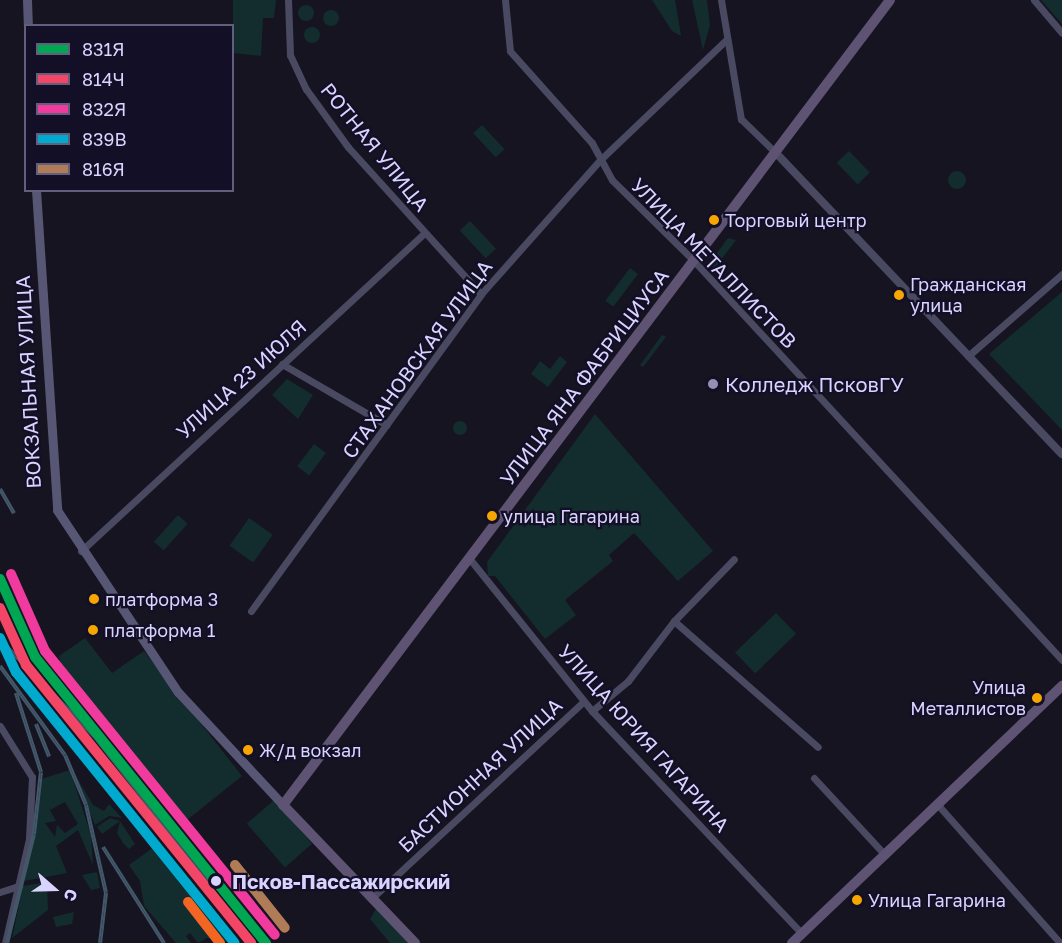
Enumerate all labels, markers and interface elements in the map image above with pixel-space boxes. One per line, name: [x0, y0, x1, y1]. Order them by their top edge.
legend: [24, 24, 234, 192]
text: 831Я: [82, 38, 125, 60]
text: 814Ч: [82, 68, 125, 90]
street label: РОТНАЯ УЛИЦА: [316, 78, 434, 216]
text: 832Я: [82, 98, 126, 120]
text: 839В: [82, 128, 126, 150]
text: 816Я: [82, 158, 125, 180]
street label: УЛИЦА МЕТАЛЛИСТОВ: [626, 173, 802, 353]
place label: Торговый центр: [725, 209, 867, 231]
marker: Торговый центр: [708, 214, 720, 226]
street label: СТАХАНОВСКАЯ УЛИЦА: [337, 255, 497, 463]
street label: УЛИЦА ЯНА ФАБРИЦИУСА: [495, 264, 673, 490]
place label: Гражданская улица: [910, 274, 1027, 316]
street label: ВОКЗАЛЬНАЯ УЛИЦА: [10, 275, 46, 489]
marker: Гражданская улица: [893, 289, 905, 301]
street label: УЛИЦА 23 ИЮЛЯ: [171, 314, 311, 444]
place label: Колледж ПсковГУ: [725, 372, 904, 396]
marker: Колледж ПсковГУ: [706, 377, 720, 391]
place label: улица Гагарина: [503, 505, 640, 527]
marker: улица Гагарина: [486, 510, 498, 522]
place label: платформа 3: [105, 588, 218, 610]
marker: платформа 3: [88, 593, 100, 605]
place label: платформа 1: [104, 619, 216, 641]
marker: платформа 1: [87, 624, 99, 636]
street label: УЛИЦА ЮРИЯ ГАГАРИНА: [553, 639, 735, 837]
place label: Улица Металлистов: [910, 677, 1026, 720]
marker: Улица Металлистов: [1031, 692, 1043, 704]
street label: БАСТИОННАЯ УЛИЦА: [393, 693, 567, 857]
place label: Ж/д вокзал: [259, 739, 362, 761]
marker: Ж/д вокзал: [242, 744, 254, 756]
north arrow: [24, 859, 84, 919]
place label: Псков-Пассажирский: [232, 869, 450, 893]
marker: Псков-Пассажирский: [205, 870, 227, 892]
text: С: [60, 886, 82, 904]
place label: Улица Гагарина: [868, 889, 1006, 911]
marker: Улица Гагарина: [851, 894, 863, 906]

